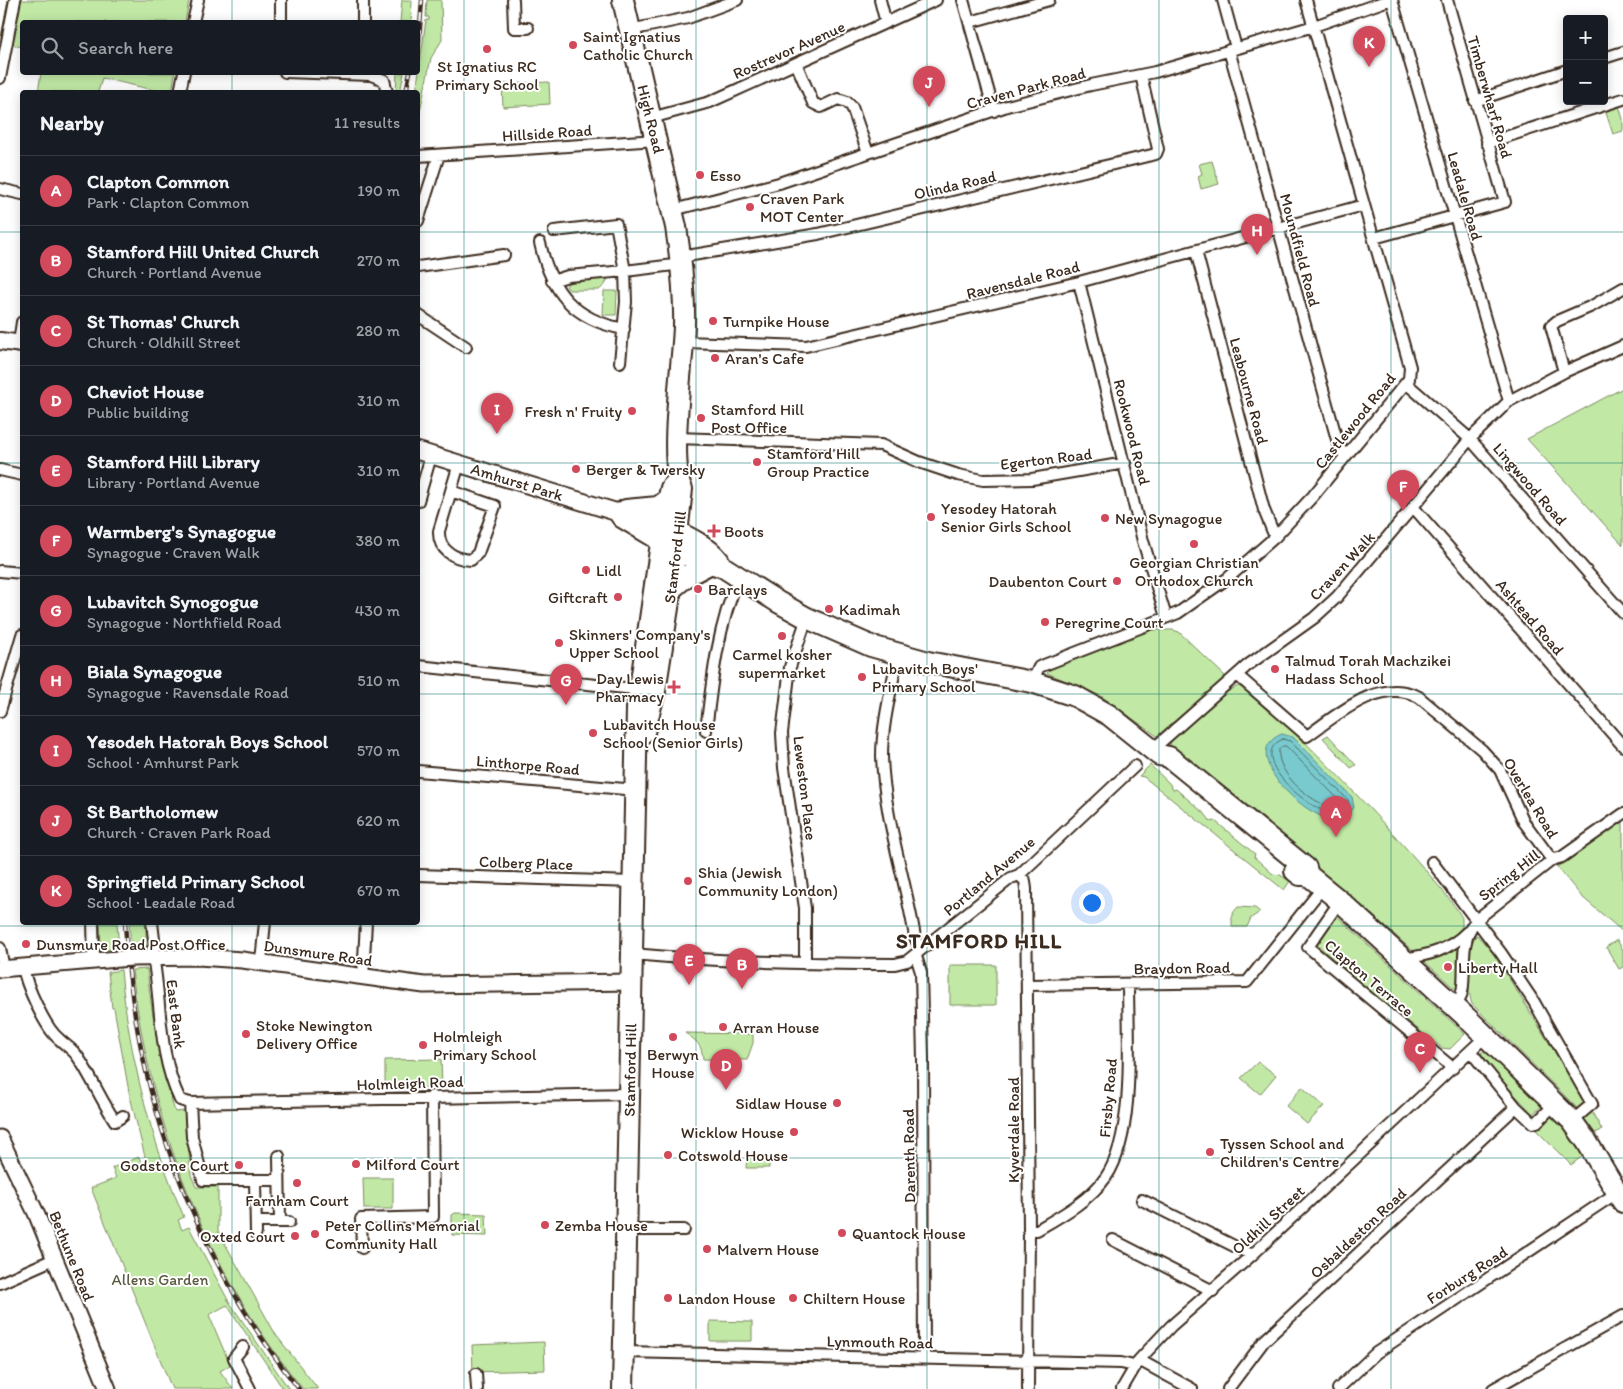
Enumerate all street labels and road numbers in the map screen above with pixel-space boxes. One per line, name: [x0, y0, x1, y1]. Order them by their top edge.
street label: Rostrevor Avenue: [730, 17, 848, 83]
street label: Timberwharf Road: [1463, 34, 1517, 161]
street label: Craven Park Road: [964, 63, 1088, 113]
street label: High Road: [633, 83, 669, 156]
street label: Hillside Road: [502, 120, 593, 146]
street label: Leadale Road: [1443, 150, 1487, 243]
street label: Olinda Road: [912, 166, 998, 204]
street label: Moundfield Road: [1276, 191, 1324, 309]
street label: Ravensdale Road: [964, 257, 1082, 303]
street label: Leabourne Road: [1226, 335, 1272, 447]
street label: Castlewood Road: [1310, 369, 1400, 473]
street label: Rookwood Road: [1110, 377, 1154, 487]
street label: Lingwood Road: [1489, 439, 1571, 529]
street label: Egerton Road: [999, 444, 1093, 474]
street label: Amhurst Park: [469, 459, 566, 505]
street label: Stamford Hill: [660, 509, 690, 604]
street label: Craven Walk: [1305, 528, 1379, 604]
street label: Ashtead Road: [1492, 575, 1568, 659]
street label: Leweston Place: [789, 735, 821, 841]
street label: Linthorpe Road: [476, 751, 581, 779]
street label: Overlea Road: [1499, 754, 1563, 842]
street label: Portland Avenue: [939, 832, 1039, 920]
street label: Spring Hill: [1475, 845, 1544, 905]
street label: Colberg Place: [479, 852, 573, 874]
street label: Clapton Terrace: [1321, 935, 1417, 1021]
street label: Dunsmure Road: [262, 936, 374, 970]
street label: Braydon Road: [1133, 958, 1231, 978]
street label: East Bank: [162, 978, 190, 1050]
street label: Stamford Hill: [620, 1023, 640, 1117]
street label: Firsby Road: [1095, 1057, 1121, 1138]
street label: Holmleigh Road: [356, 1072, 464, 1094]
street label: Kyverdale Road: [1004, 1077, 1023, 1183]
street label: Darenth Road: [899, 1108, 919, 1203]
street label: Oldhill Street: [1228, 1181, 1308, 1259]
street label: Osbaldeston Road: [1306, 1183, 1410, 1282]
street label: Bethune Road: [45, 1208, 99, 1304]
street label: Forburg Road: [1423, 1242, 1511, 1308]
street label: Lynmouth Road: [826, 1332, 934, 1352]

